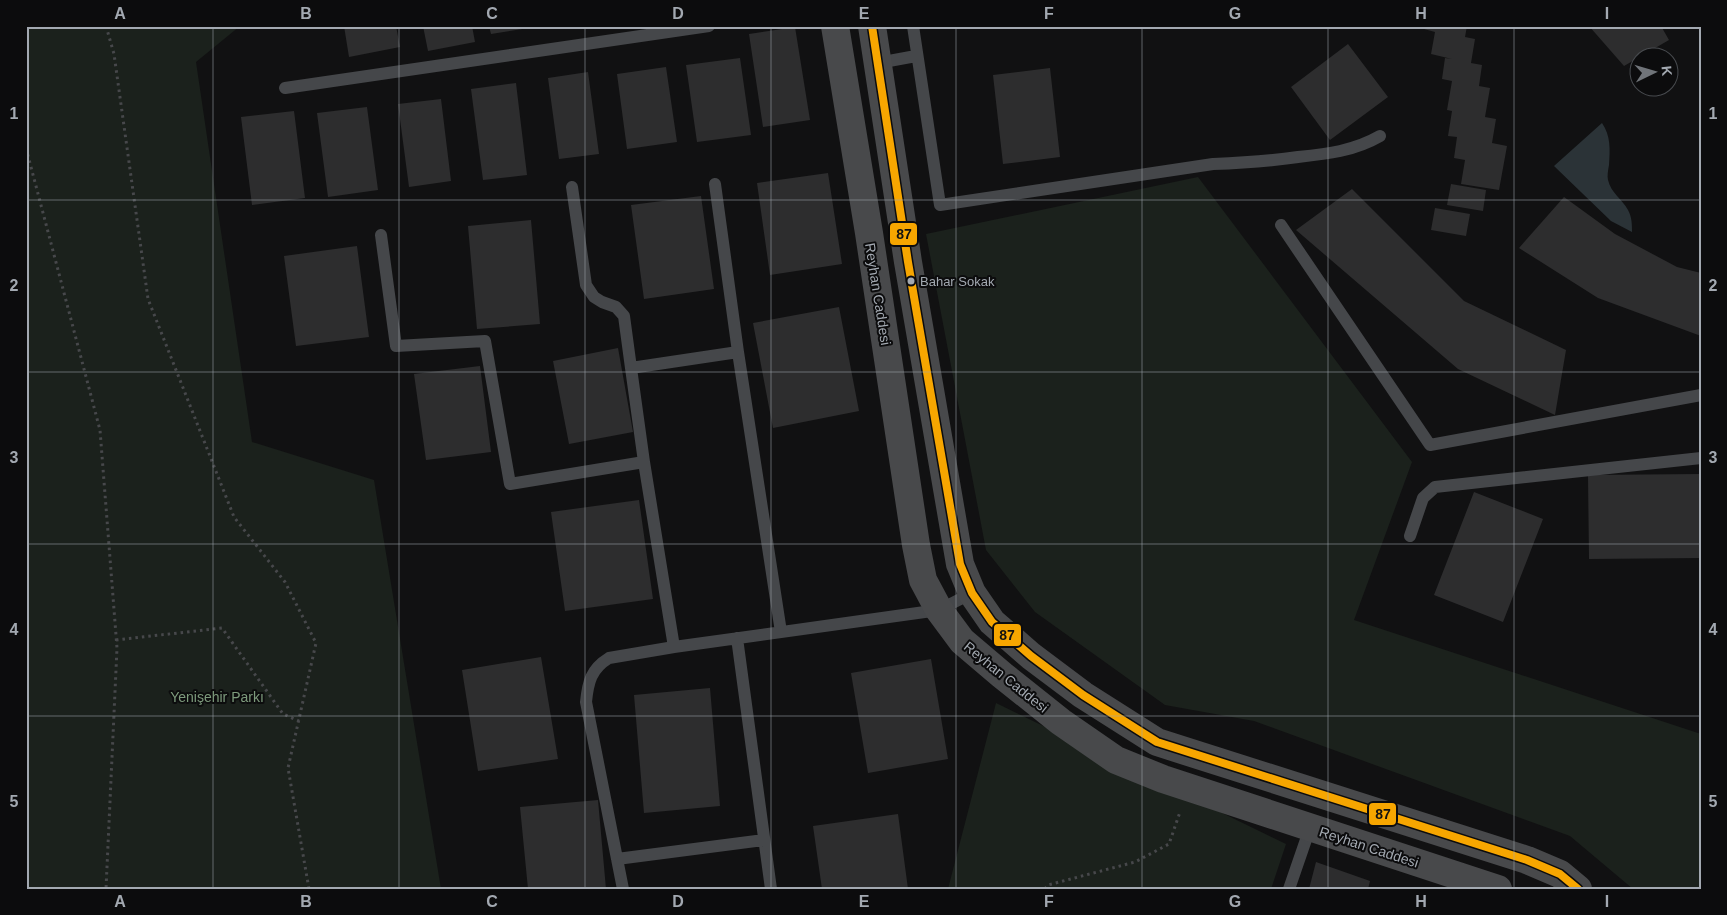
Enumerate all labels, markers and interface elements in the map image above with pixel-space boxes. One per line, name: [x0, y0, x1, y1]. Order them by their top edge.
text: A: [114, 5, 126, 22]
text: B: [300, 5, 312, 22]
text: C: [486, 5, 498, 22]
text: D: [672, 5, 684, 22]
text: E: [859, 5, 870, 22]
text: F: [1044, 5, 1054, 22]
text: G: [1229, 5, 1241, 22]
text: H: [1415, 5, 1427, 22]
text: I: [1605, 5, 1609, 22]
north arrow: [1630, 48, 1680, 98]
text: K: [1659, 65, 1675, 77]
text: 1: [10, 105, 19, 122]
text: 1: [1709, 105, 1718, 122]
line badge: 87: [889, 222, 918, 246]
text: 87: [896, 226, 912, 242]
street label: Reyhan Caddesi: [862, 242, 894, 346]
place label: Bahar Sokak: [920, 274, 995, 289]
marker: Bahar Sokak: [906, 276, 916, 286]
text: 2: [10, 277, 19, 294]
text: 2: [1709, 277, 1718, 294]
text: 3: [10, 449, 19, 466]
text: 3: [1709, 449, 1718, 466]
text: 4: [10, 621, 19, 638]
text: 4: [1709, 621, 1718, 638]
line badge: 87: [993, 623, 1022, 647]
text: 87: [999, 627, 1015, 643]
street label: Reyhan Caddesi: [961, 638, 1051, 716]
park label: Yenişehir Parkı: [170, 689, 264, 705]
text: 5: [10, 793, 19, 810]
text: 5: [1709, 793, 1718, 810]
line badge: 87: [1368, 802, 1397, 826]
text: 87: [1375, 806, 1391, 822]
street label: Reyhan Caddesi: [1317, 823, 1421, 871]
text: A: [114, 893, 126, 910]
text: B: [300, 893, 312, 910]
text: C: [486, 893, 498, 910]
text: D: [672, 893, 684, 910]
text: E: [859, 893, 870, 910]
text: F: [1044, 893, 1054, 910]
text: G: [1229, 893, 1241, 910]
text: H: [1415, 893, 1427, 910]
text: I: [1605, 893, 1609, 910]

